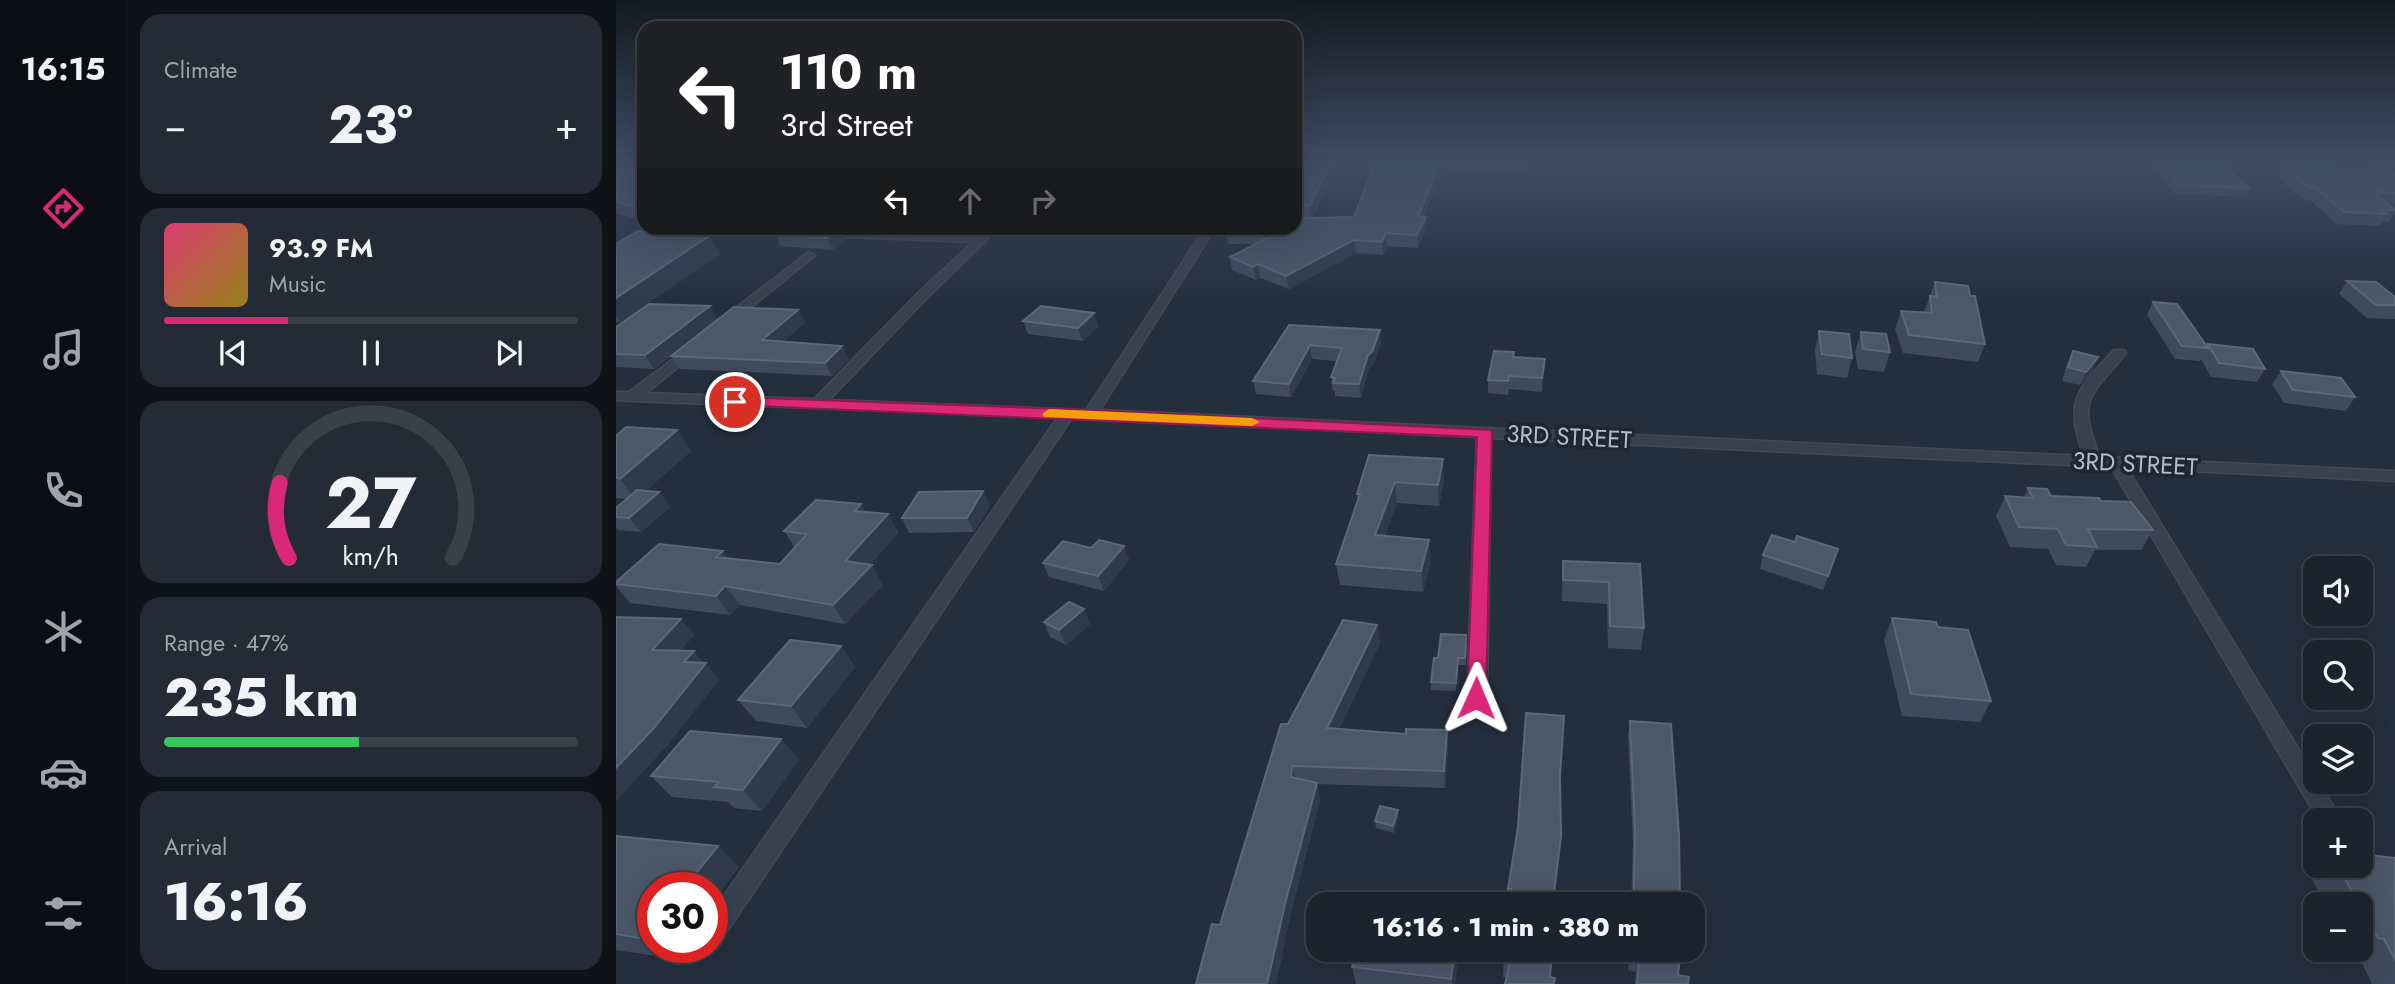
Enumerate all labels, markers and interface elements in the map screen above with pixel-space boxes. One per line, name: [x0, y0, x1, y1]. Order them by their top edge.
text: 110 m: [780, 37, 917, 107]
text: 16:15: [21, 46, 105, 92]
icon: left: [665, 49, 756, 140]
text: Climate: [164, 53, 237, 87]
text: 23°: [328, 87, 413, 163]
text: −: [164, 98, 186, 153]
text: +: [555, 98, 578, 153]
text: 3rd Street: [780, 102, 913, 148]
icon: left: [878, 182, 916, 220]
icon: ahead: [951, 182, 989, 220]
icon: right: [1024, 182, 1062, 220]
icon: directions: [39, 184, 88, 233]
text: 93.9 FM: [269, 229, 373, 267]
text: Music: [269, 267, 326, 301]
icon: music: [39, 325, 88, 374]
icon: previous: [214, 334, 252, 372]
icon: pause: [352, 334, 390, 372]
icon: next: [490, 334, 528, 372]
pin: [705, 372, 765, 432]
icon: arrive: [716, 383, 754, 421]
street label: 3RD STREET: [1506, 416, 1633, 457]
street label: 3RD STREET: [2072, 443, 2199, 484]
text: 27: [325, 450, 417, 555]
icon: phone: [39, 466, 88, 515]
text: km/h: [343, 538, 399, 574]
map controls: [2303, 556, 2373, 962]
button: sound: [2303, 556, 2373, 626]
icon: climate: [39, 607, 88, 656]
text: Range · 47%: [164, 626, 288, 660]
button: search: [2303, 640, 2373, 710]
text: 235 km: [164, 660, 359, 736]
position arrow: [1439, 661, 1513, 735]
button: layers: [2303, 724, 2373, 794]
icon: car: [39, 748, 88, 797]
button: +: [2303, 808, 2373, 878]
text: Arrival: [164, 830, 227, 864]
text: 16:16: [164, 864, 308, 940]
speed limit sign: 30: [637, 872, 728, 963]
icon: filters: [39, 889, 88, 938]
button: −: [2303, 892, 2373, 962]
text: 16:16 · 1 min · 380 m: [1372, 908, 1639, 946]

